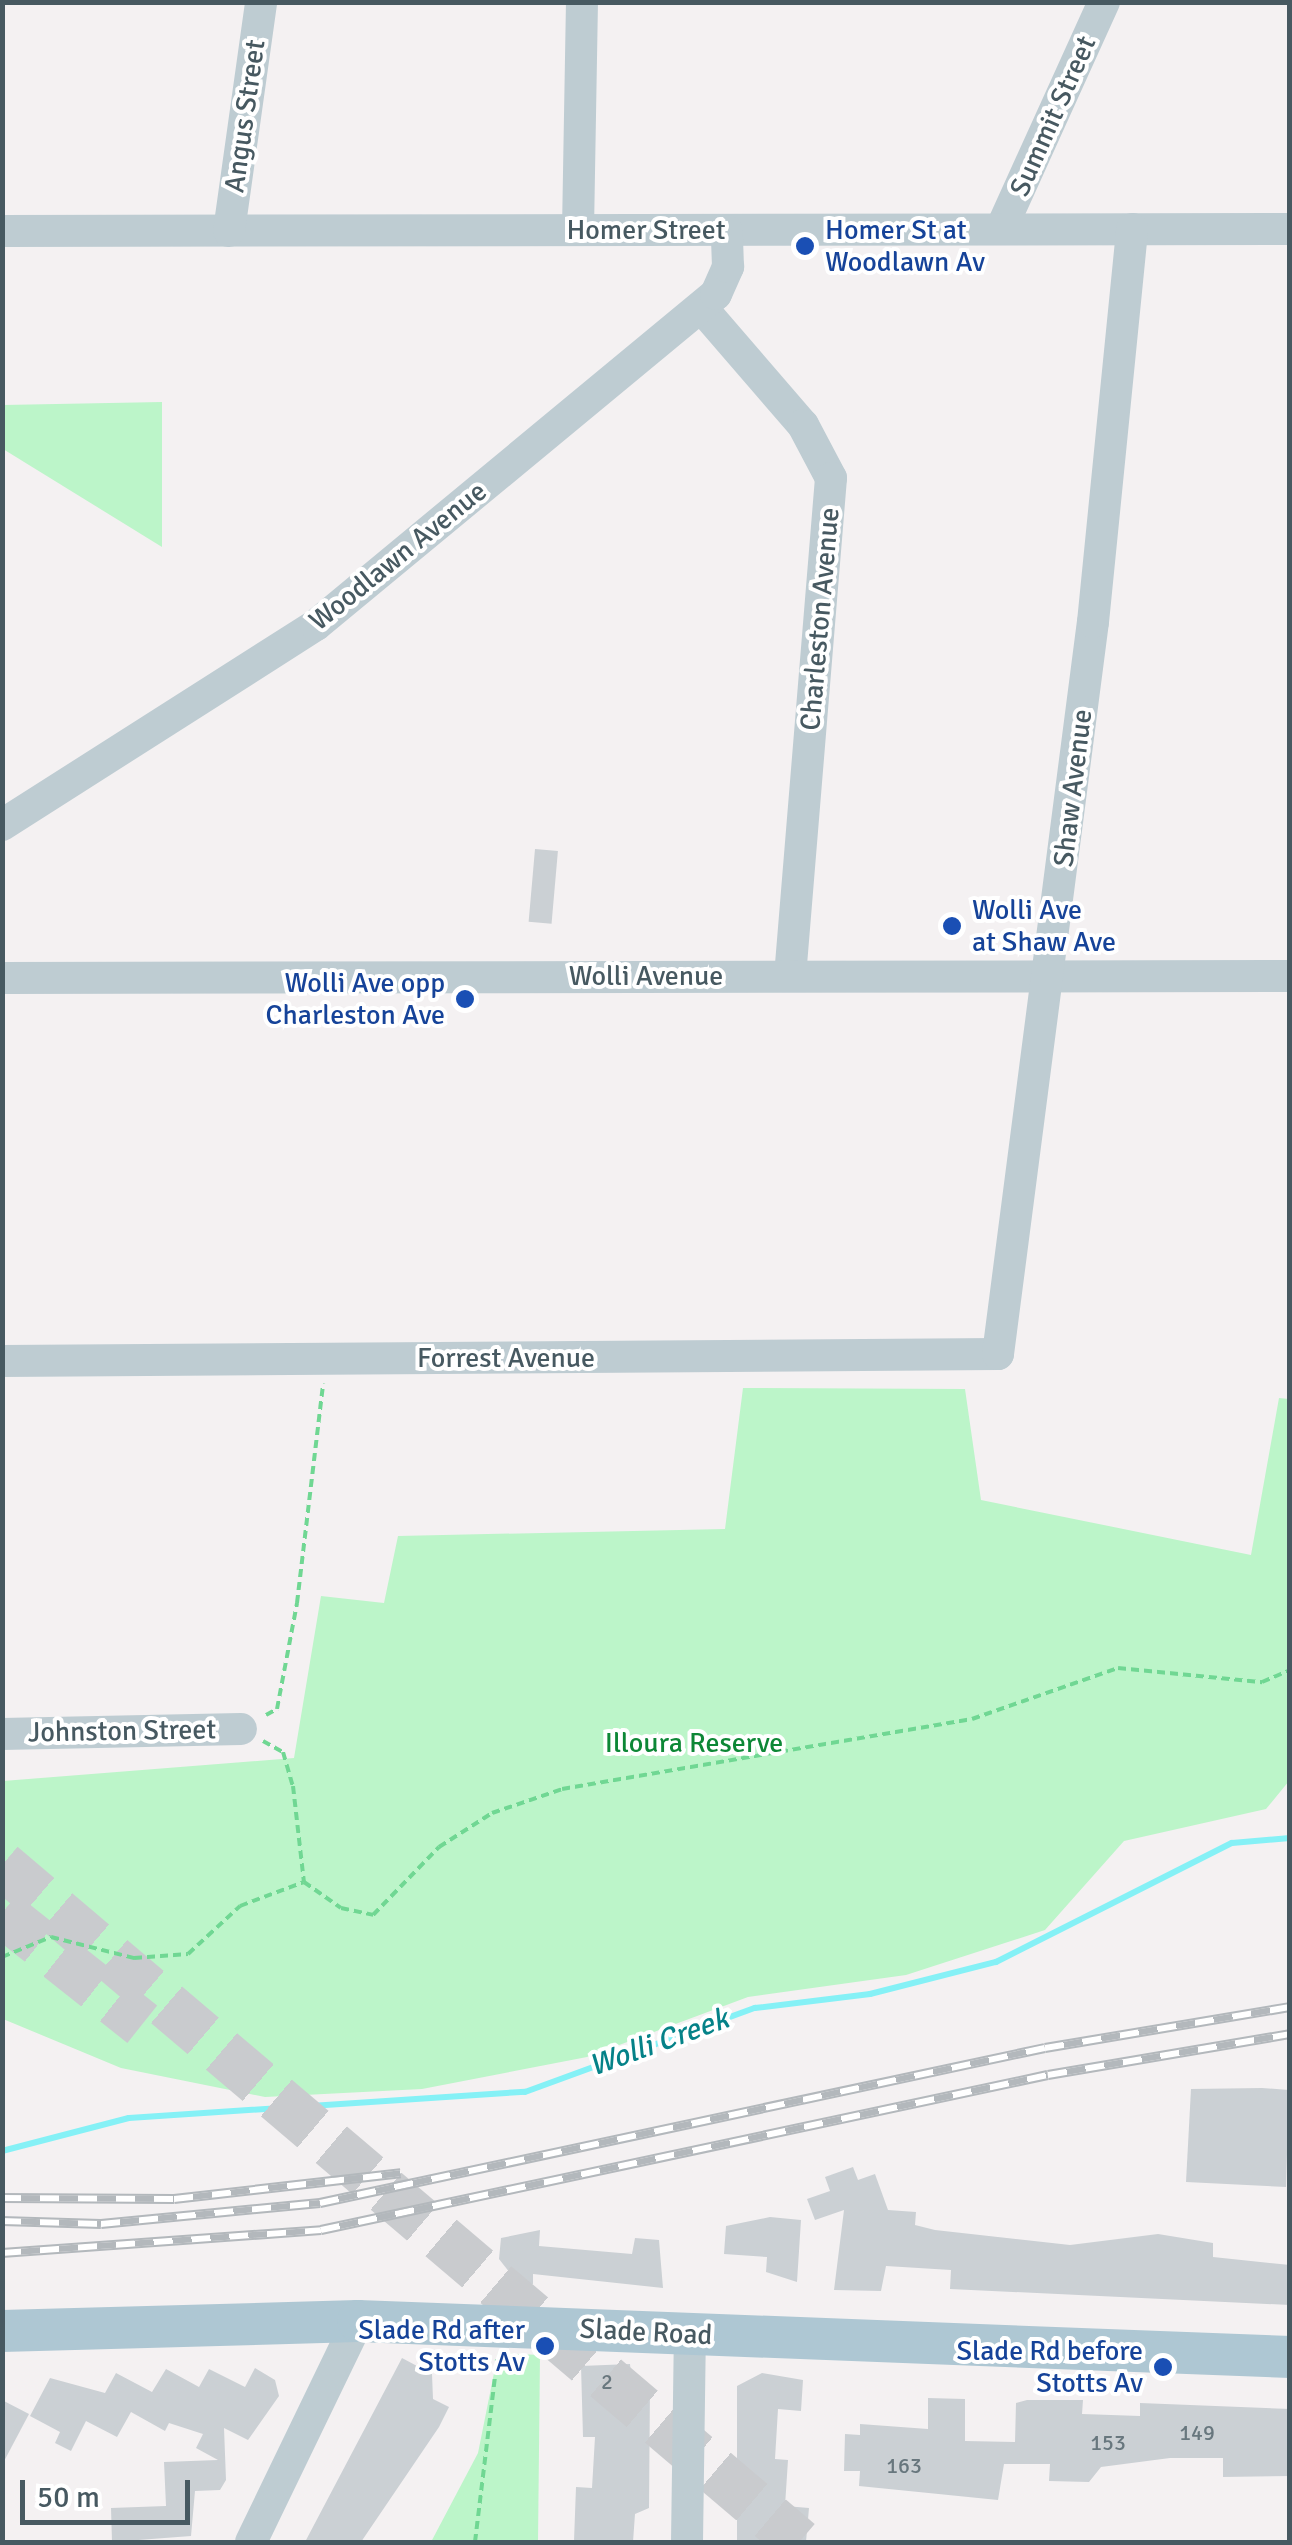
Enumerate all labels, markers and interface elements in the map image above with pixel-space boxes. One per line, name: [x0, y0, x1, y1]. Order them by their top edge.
street label: Summit Street: [1003, 31, 1103, 201]
street label: Angus Street: [218, 37, 272, 195]
street label: Homer Street: [566, 213, 726, 247]
place label: Homer St at Woodlawn Av: [825, 213, 985, 279]
marker: Homer St at Woodlawn Av: [794, 235, 816, 257]
street label: Woodlawn Avenue: [303, 474, 493, 638]
street label: Charleston Avenue: [794, 506, 846, 732]
street label: Shaw Avenue: [1047, 707, 1099, 869]
place label: Wolli Ave at Shaw Ave: [972, 893, 1116, 959]
marker: Wolli Ave at Shaw Ave: [941, 915, 963, 937]
street label: Wolli Avenue: [569, 959, 723, 993]
place label: Wolli Ave opp Charleston Ave: [266, 966, 445, 1032]
marker: Wolli Ave opp Charleston Ave: [454, 988, 476, 1010]
street label: Forrest Avenue: [417, 1341, 595, 1375]
street label: Johnston Street: [28, 1713, 216, 1749]
park label: Illoura Reserve: [605, 1726, 783, 1760]
water label: Wolli Creek: [584, 2001, 734, 2085]
street label: Slade Road: [579, 2312, 713, 2352]
place label: Slade Rd after Stotts Av: [358, 2313, 525, 2379]
place label: Slade Rd before Stotts Av: [956, 2334, 1143, 2400]
marker: Slade Rd after Stotts Av: [534, 2335, 556, 2357]
marker: Slade Rd before Stotts Av: [1152, 2356, 1174, 2378]
house number: 2: [601, 2369, 613, 2395]
house number: 149: [1179, 2420, 1215, 2446]
house number: 153: [1090, 2430, 1126, 2456]
house number: 163: [886, 2453, 922, 2479]
scale bar: [25, 2460, 195, 2522]
text: 50 m: [37, 2479, 100, 2516]

